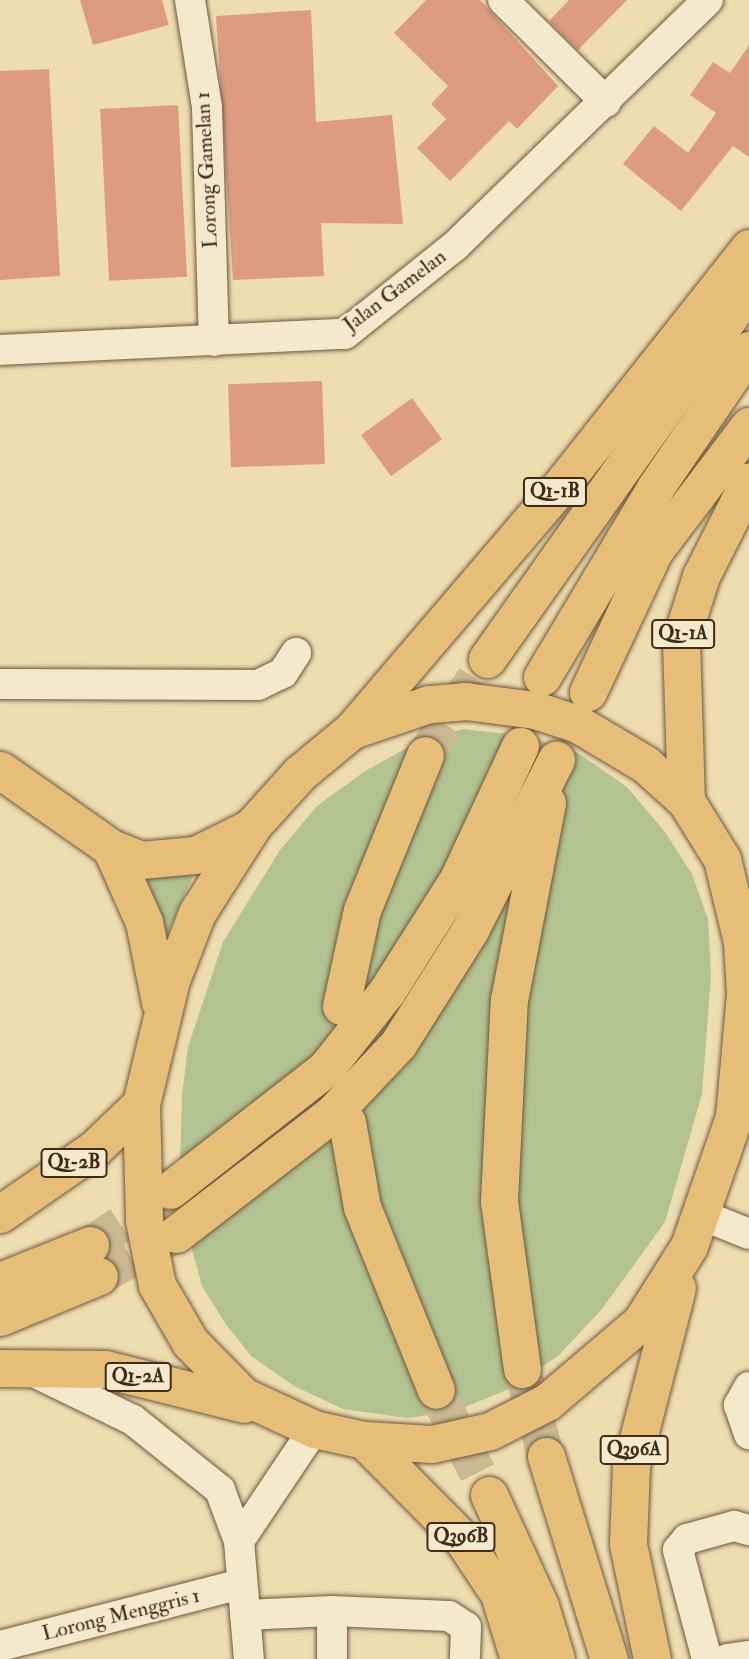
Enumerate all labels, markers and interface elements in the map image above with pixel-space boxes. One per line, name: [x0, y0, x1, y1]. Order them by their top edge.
street label: Lorong Gamelan 1: [190, 91, 224, 249]
street label: Jalan Gamelan: [339, 244, 451, 338]
road number: Q1-1B: [522, 477, 588, 508]
road number: Q1-1A: [650, 618, 716, 650]
road number: Q1-2B: [39, 1148, 109, 1178]
road number: Q1-2A: [103, 1362, 173, 1392]
road number: Q396A: [599, 1434, 669, 1466]
road number: Q396B: [426, 1522, 496, 1553]
street label: Lorong Menggris 1: [40, 1583, 202, 1647]

